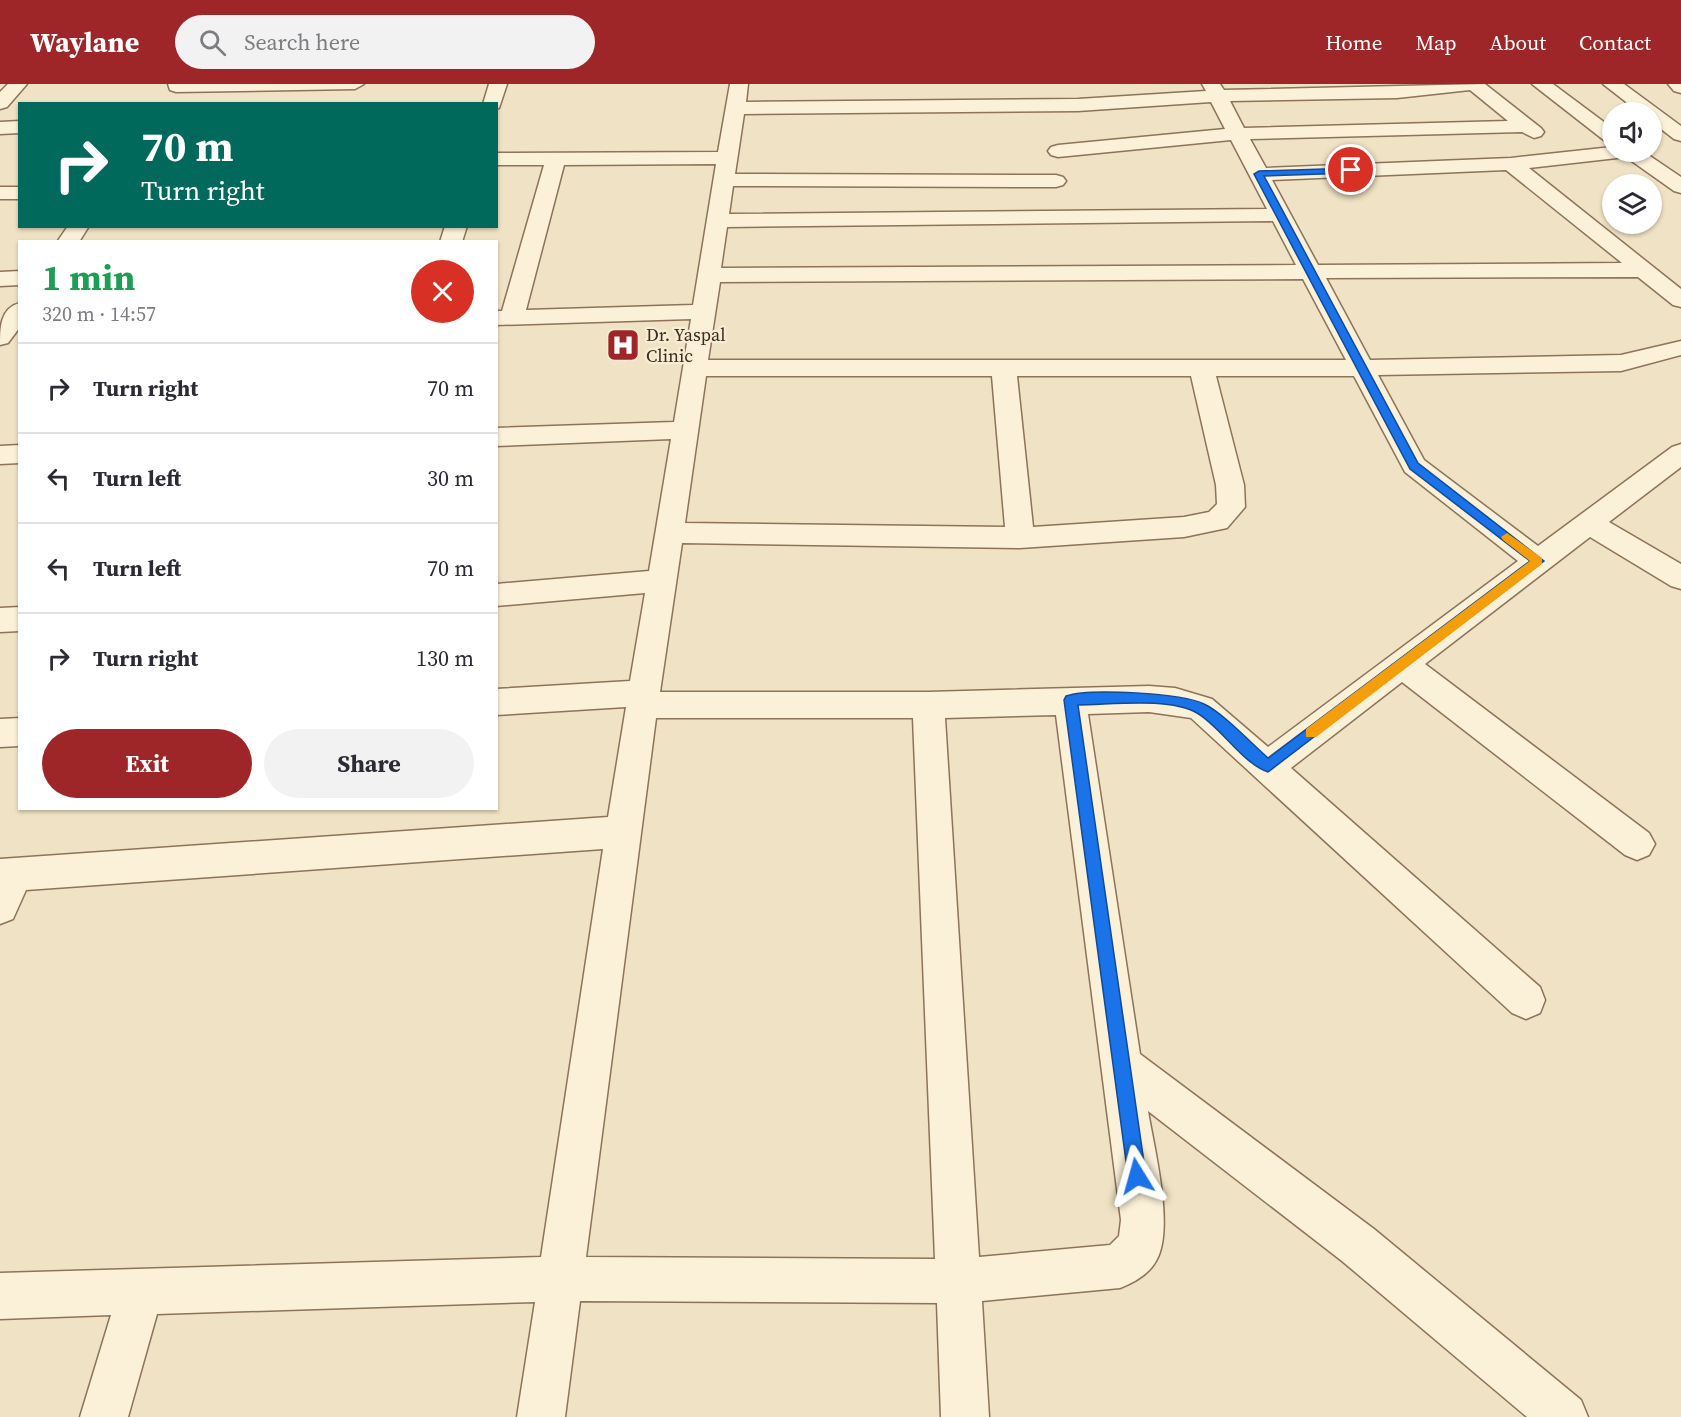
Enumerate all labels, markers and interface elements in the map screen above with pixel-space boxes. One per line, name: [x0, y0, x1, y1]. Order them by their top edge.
search box: [175, 15, 595, 69]
text: Waylane: [30, 23, 139, 61]
icon: search: [196, 26, 229, 59]
text: Search here: [244, 27, 360, 57]
text: Home: [1325, 28, 1383, 57]
text: Map: [1416, 28, 1457, 57]
text: About: [1490, 28, 1546, 57]
text: Contact: [1579, 28, 1651, 57]
map controls: [1602, 102, 1662, 234]
button: sound: [1602, 102, 1662, 162]
text: 70 m: [141, 117, 234, 175]
icon: right: [42, 126, 120, 204]
pin: [1325, 144, 1376, 195]
icon: arrive: [1334, 153, 1367, 186]
text: Turn right: [141, 172, 265, 209]
button: layers: [1602, 174, 1662, 234]
text: 1 min: [42, 253, 135, 302]
button: close: [411, 260, 474, 323]
text: 320 m · 14:57: [42, 300, 156, 328]
place label: Dr. Yaspal Clinic: [646, 322, 726, 368]
hospital icon: Dr. Yaspal Clinic: [605, 327, 641, 363]
icon: right: [42, 372, 75, 405]
text: Turn right: [93, 373, 198, 403]
text: 70 m: [427, 373, 474, 403]
icon: left: [42, 462, 75, 495]
text: Turn left: [93, 463, 181, 493]
text: 30 m: [427, 463, 474, 493]
icon: left: [42, 552, 75, 585]
text: Turn left: [93, 553, 181, 583]
text: 70 m: [427, 553, 474, 583]
icon: right: [42, 642, 75, 675]
text: Turn right: [93, 643, 198, 673]
text: 130 m: [416, 643, 474, 673]
button: Exit: [42, 729, 252, 798]
button: Share: [264, 729, 474, 798]
position arrow: [1105, 1144, 1169, 1208]

